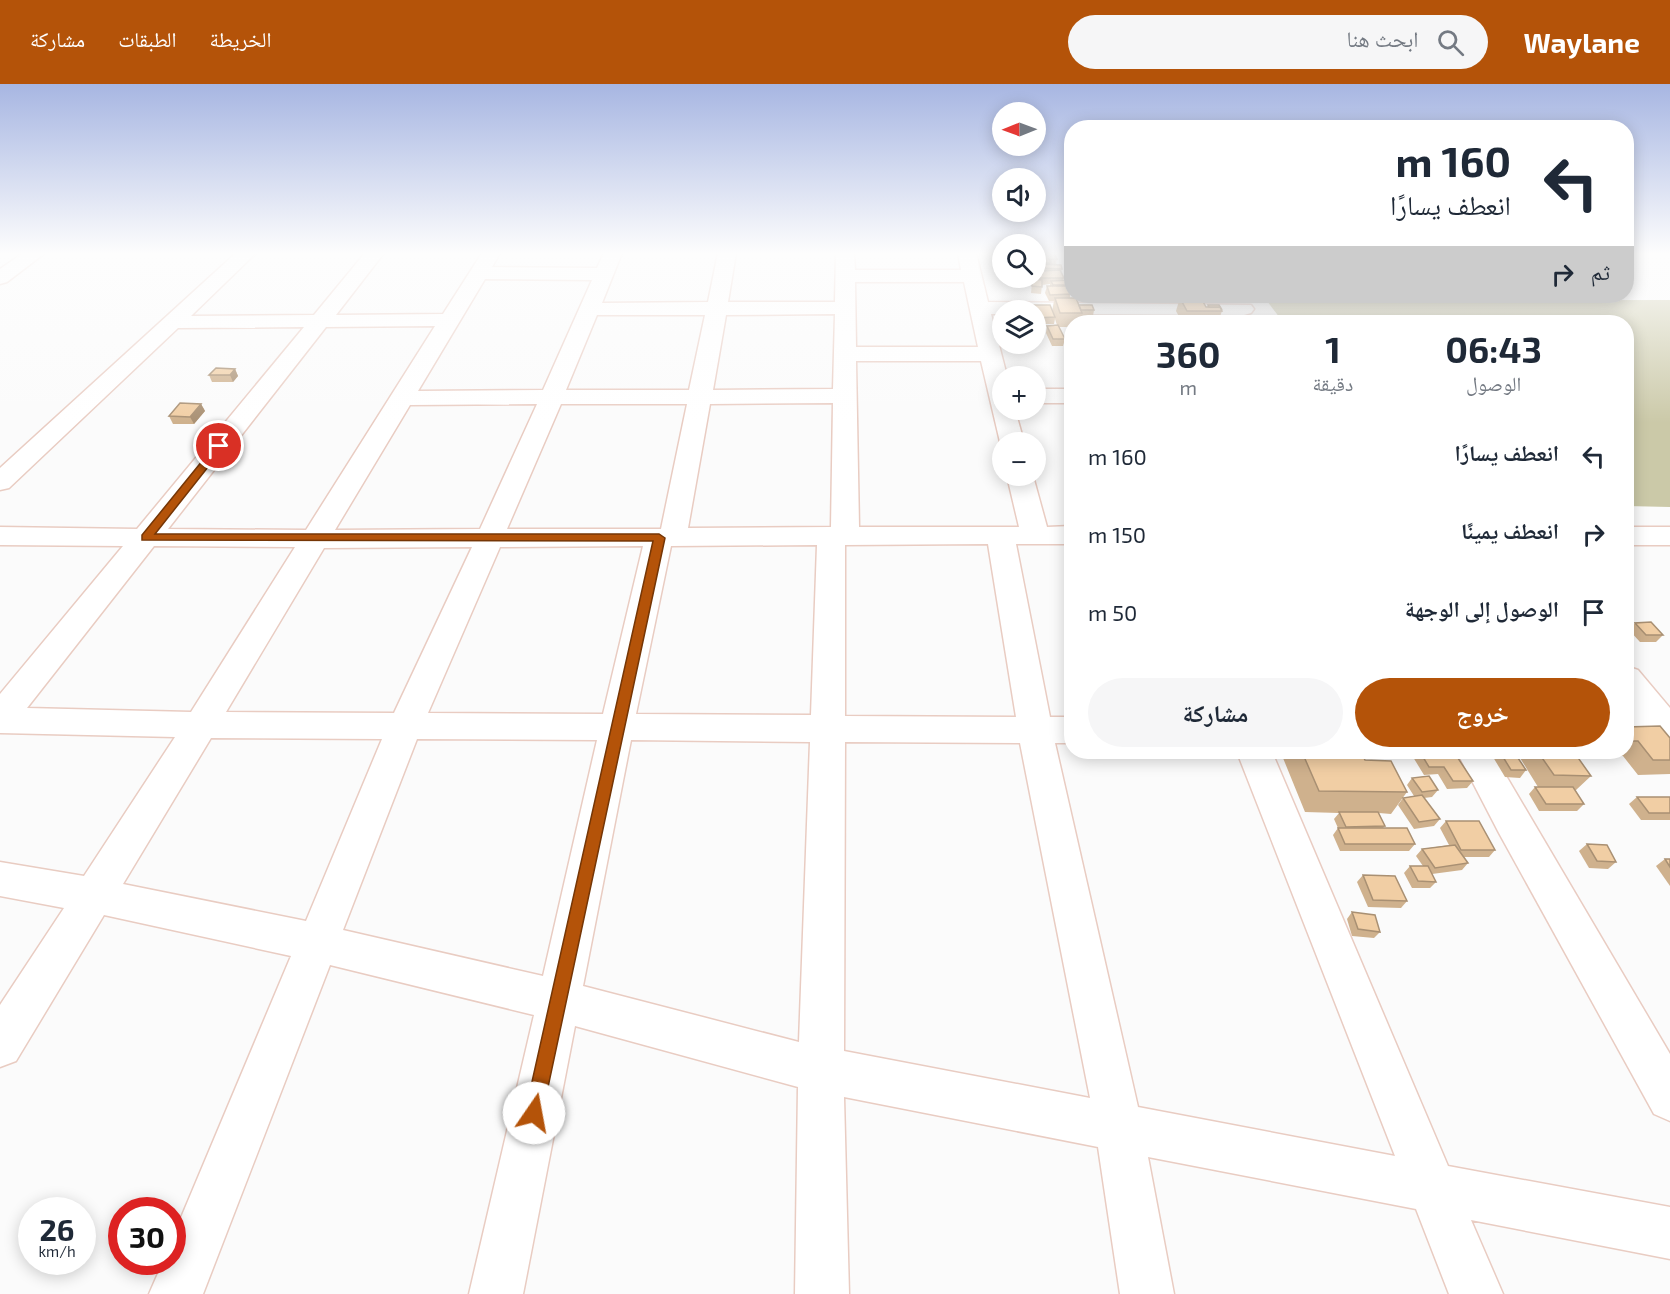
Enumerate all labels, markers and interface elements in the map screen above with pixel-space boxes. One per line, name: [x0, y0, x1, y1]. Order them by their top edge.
search box: [1068, 15, 1488, 69]
text: ابحث هنا: [1347, 25, 1419, 51]
text: Waylane: [1524, 25, 1640, 59]
text: مشاركة: [30, 26, 85, 51]
text: الطبقات: [118, 26, 177, 51]
text: الخريطة: [210, 26, 271, 51]
icon: search: [1434, 26, 1467, 59]
north arrow: [992, 102, 1046, 156]
map controls: [992, 102, 1046, 486]
text: 160 m: [1395, 135, 1511, 185]
icon: left: [1532, 144, 1610, 222]
button: sound: [992, 168, 1046, 222]
text: انعطف يسارًا: [1390, 188, 1511, 220]
button: search: [992, 234, 1046, 288]
icon: right: [1546, 258, 1579, 291]
text: ثم: [1591, 258, 1610, 284]
button: layers: [992, 300, 1046, 354]
text: 1: [1325, 327, 1341, 370]
text: 06:43: [1445, 327, 1542, 370]
text: 360: [1156, 332, 1220, 375]
button: +: [992, 366, 1046, 420]
text: دقيقة: [1313, 371, 1353, 395]
text: الوصول: [1466, 371, 1521, 395]
text: m: [1180, 375, 1197, 399]
pin: [193, 420, 244, 471]
icon: arrive: [202, 429, 235, 462]
button: −: [992, 432, 1046, 486]
text: انعطف يسارًا: [1454, 439, 1559, 465]
icon: left: [1577, 440, 1610, 473]
text: 160 m: [1088, 443, 1147, 469]
text: انعطف يمينًا: [1461, 517, 1559, 543]
icon: right: [1577, 518, 1610, 551]
text: 150 m: [1088, 521, 1146, 547]
text: الوصول إلى الوجهة: [1405, 595, 1559, 621]
icon: arrive: [1577, 596, 1610, 629]
text: 50 m: [1088, 599, 1137, 625]
button: مشاركة: [1088, 678, 1343, 747]
button: خروج: [1355, 678, 1610, 747]
position arrow: [502, 1081, 566, 1145]
speed limit sign: 30: [108, 1197, 186, 1275]
text: 26: [39, 1211, 75, 1247]
text: km/h: [38, 1242, 76, 1260]

